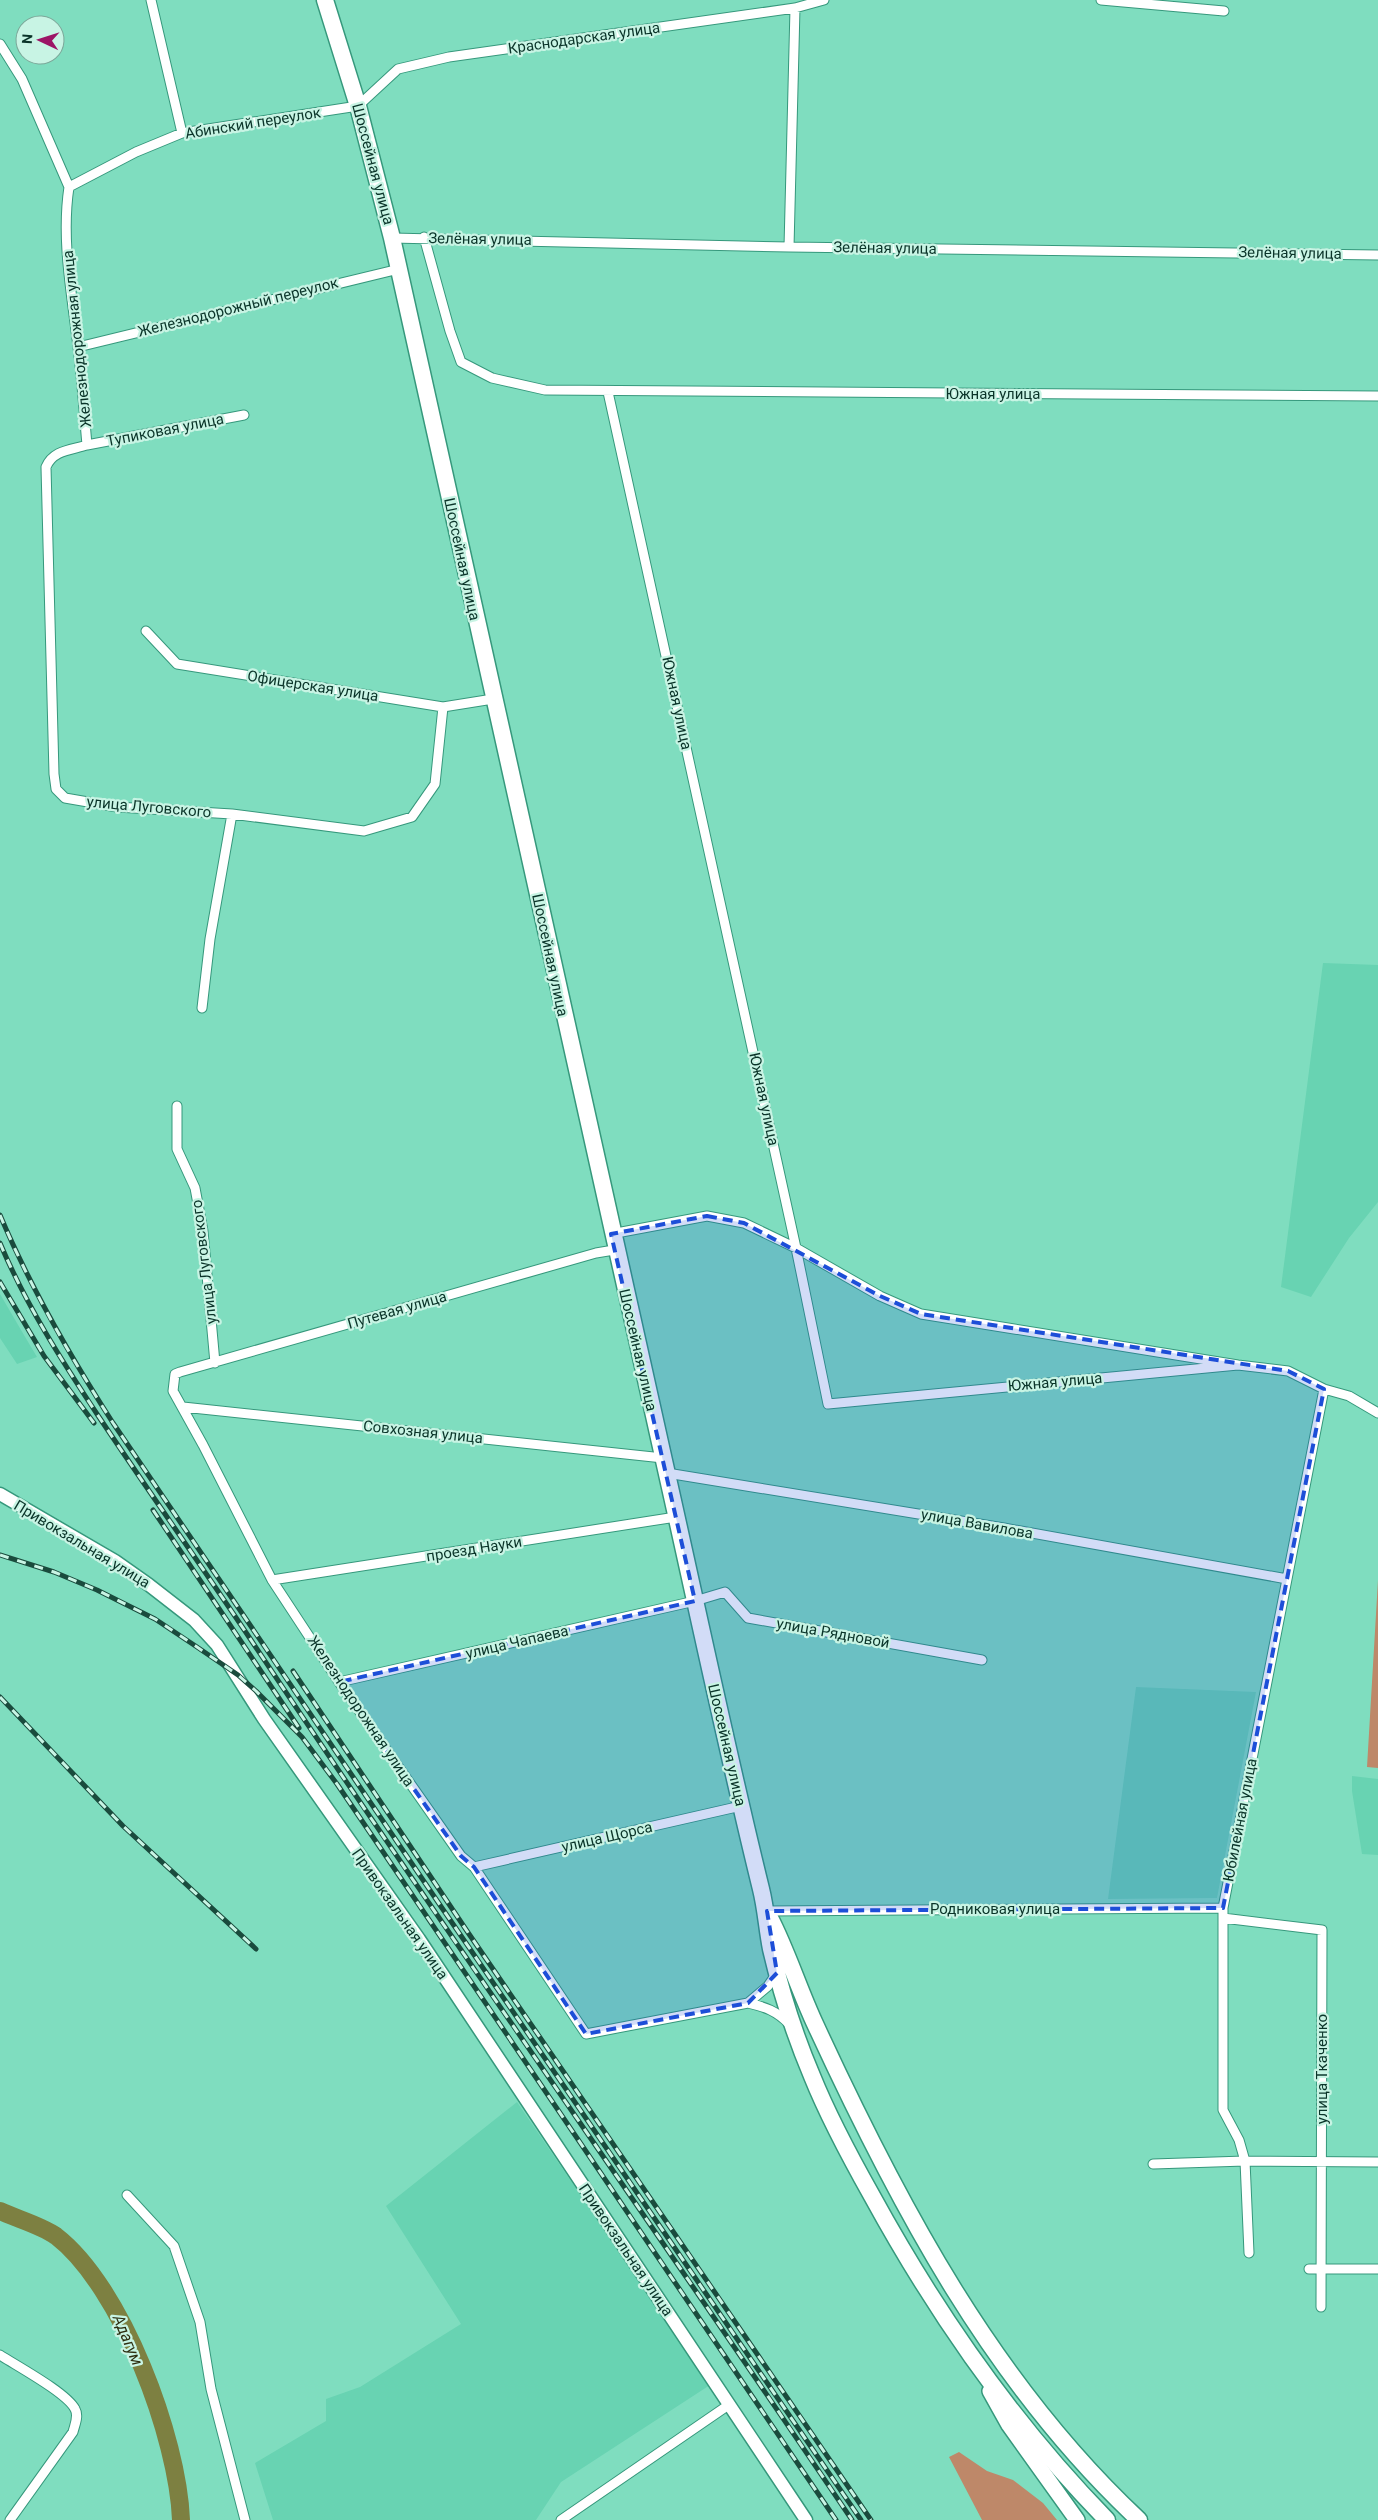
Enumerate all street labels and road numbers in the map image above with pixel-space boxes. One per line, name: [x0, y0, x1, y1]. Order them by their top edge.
street label: Краснодарская улица: [507, 18, 661, 58]
street label: Шоссейная улица: [348, 101, 398, 227]
street label: Абинский переулок: [184, 103, 322, 143]
street label: Зелёная улица: [428, 229, 532, 249]
street label: Зелёная улица: [833, 238, 937, 258]
street label: Зелёная улица: [1238, 243, 1342, 263]
street label: Железнодорожная улица: [59, 249, 95, 429]
street label: Железнодорожный переулок: [136, 273, 340, 341]
street label: Южная улица: [946, 385, 1040, 403]
street label: Тупиковая улица: [105, 410, 225, 450]
street label: Шоссейная улица: [440, 496, 484, 622]
street label: Южная улица: [658, 655, 696, 751]
street label: Офицерская улица: [246, 667, 380, 705]
street label: улица Луговского: [86, 793, 212, 821]
street label: Шоссейная улица: [528, 892, 572, 1018]
street label: Южная улица: [745, 1051, 783, 1147]
street label: улица Луговского: [187, 1199, 221, 1325]
street label: Путевая улица: [345, 1287, 449, 1333]
street label: Шоссейная улица: [615, 1287, 661, 1413]
street label: Южная улица: [1007, 1369, 1103, 1395]
street label: Совхозная улица: [362, 1417, 484, 1447]
street label: Привокзальная улица: [11, 1496, 153, 1592]
street label: улица Вавилова: [919, 1505, 1035, 1543]
street label: проезд Науки: [425, 1533, 523, 1565]
street label: улица Рядновой: [775, 1614, 891, 1652]
street label: улица Чапаева: [464, 1621, 570, 1663]
street label: Железнодорожная улица: [304, 1632, 418, 1790]
street label: Шоссейная улица: [704, 1682, 750, 1808]
street label: Юбилейная улица: [1219, 1757, 1261, 1883]
street label: улица Щорса: [560, 1818, 654, 1856]
street label: Привокзальная улица: [348, 1845, 452, 1983]
street label: Родниковая улица: [930, 1900, 1060, 1918]
street label: улица Ткаченко: [1313, 2014, 1331, 2124]
street label: Привокзальная улица: [575, 2180, 677, 2320]

